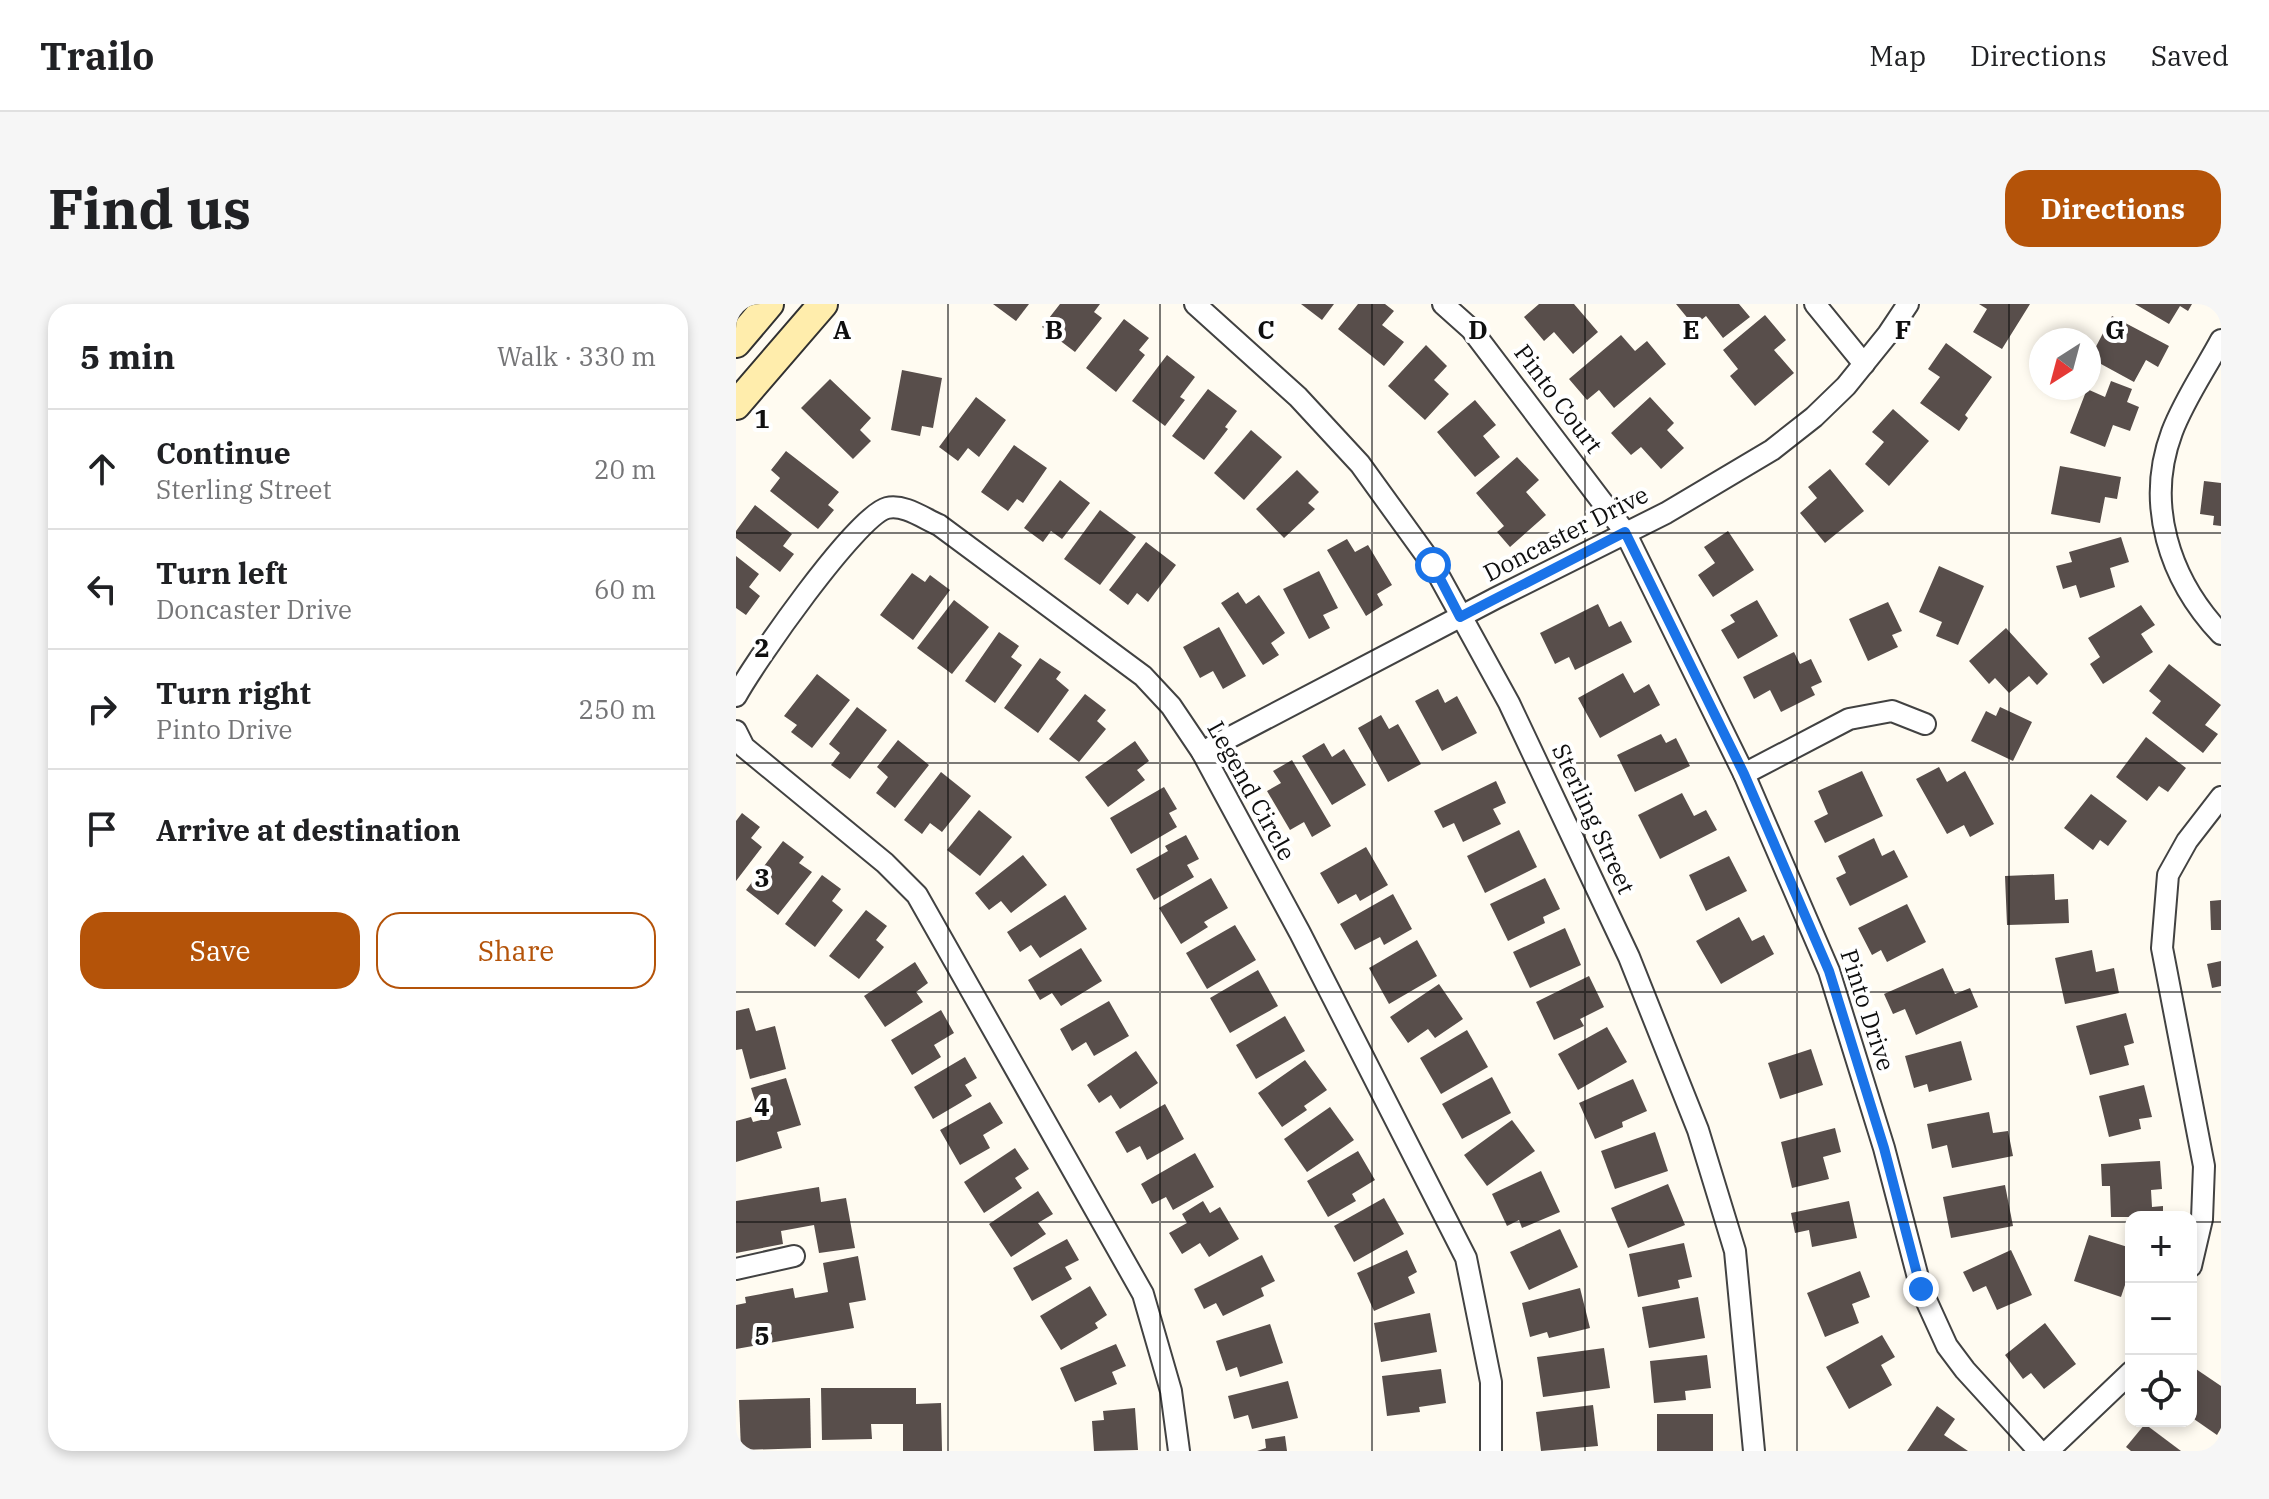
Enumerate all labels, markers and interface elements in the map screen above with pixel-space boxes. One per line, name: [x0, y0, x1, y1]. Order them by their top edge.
text: Trailo: [40, 31, 154, 80]
text: Map: [1869, 37, 1926, 74]
text: Directions: [1970, 37, 2107, 74]
text: Saved: [2151, 37, 2229, 74]
button: Directions: [2005, 170, 2221, 247]
text: Find us: [48, 172, 251, 244]
text: A: [833, 312, 851, 346]
text: B: [1045, 312, 1063, 346]
text: C: [1257, 312, 1275, 346]
text: D: [1468, 312, 1488, 346]
text: E: [1682, 312, 1700, 346]
text: F: [1895, 312, 1911, 346]
text: G: [2105, 312, 2125, 346]
north arrow: [2029, 328, 2101, 400]
text: 5 min: [80, 334, 175, 378]
street label: Pinto Court: [1507, 337, 1610, 459]
text: Walk · 330 m: [497, 339, 656, 373]
text: 1: [754, 401, 770, 435]
text: Continue: [156, 433, 291, 472]
icon: ahead: [80, 447, 124, 491]
text: 20 m: [594, 452, 656, 486]
text: Sterling Street: [156, 472, 332, 506]
street label: Doncaster Drive: [1478, 478, 1653, 588]
route start: [1415, 547, 1451, 583]
text: Turn left: [156, 553, 288, 592]
icon: left: [80, 567, 124, 611]
text: 60 m: [594, 572, 656, 606]
text: Doncaster Drive: [156, 592, 352, 626]
text: 2: [754, 630, 770, 664]
text: Turn right: [156, 673, 311, 712]
icon: right: [80, 687, 124, 731]
text: 250 m: [578, 692, 656, 726]
text: Pinto Drive: [156, 712, 293, 746]
street label: Legend Circle: [1200, 715, 1303, 866]
street label: Sterling Street: [1545, 738, 1643, 899]
icon: arrive: [80, 807, 124, 851]
text: Arrive at destination: [156, 810, 461, 849]
text: 3: [754, 860, 770, 894]
button: Save: [80, 912, 360, 989]
button: Share: [376, 912, 656, 989]
street label: Pinto Drive: [1833, 945, 1903, 1075]
text: 4: [754, 1089, 770, 1123]
map controls: [2125, 1211, 2197, 1427]
button: +: [2125, 1211, 2197, 1283]
route end: [1903, 1271, 1939, 1307]
button: −: [2125, 1283, 2197, 1355]
text: 5: [754, 1318, 770, 1352]
button: locate: [2125, 1355, 2197, 1427]

